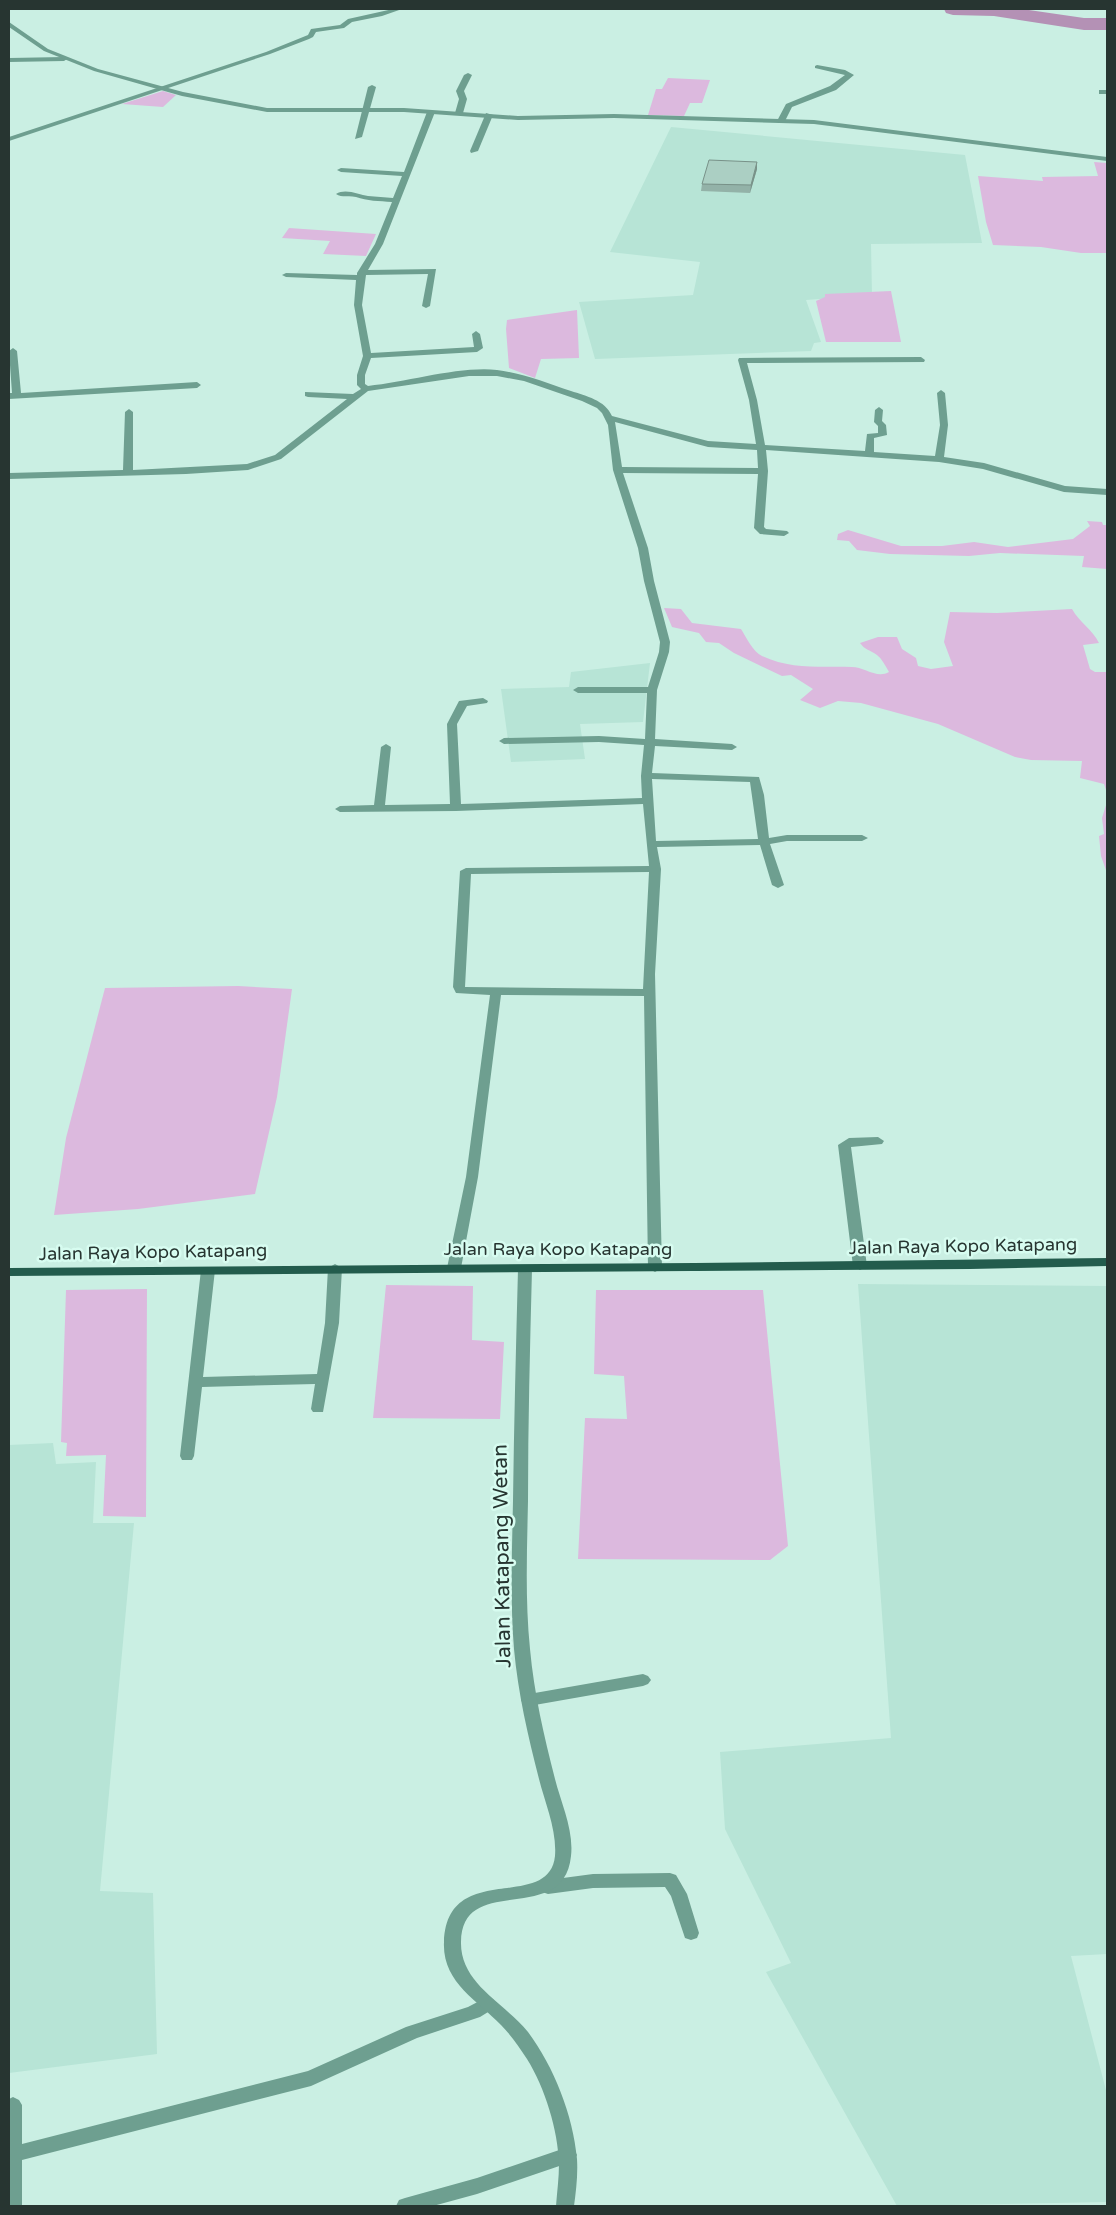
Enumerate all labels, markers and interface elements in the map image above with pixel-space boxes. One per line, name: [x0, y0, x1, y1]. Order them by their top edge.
street label: Jalan Raya Kopo Katapang: [849, 1233, 1077, 1259]
street label: Jalan Raya Kopo Katapang: [444, 1238, 672, 1260]
street label: Jalan Raya Kopo Katapang: [39, 1239, 267, 1265]
street label: Jalan Katapang Wetan: [488, 1444, 516, 1668]

